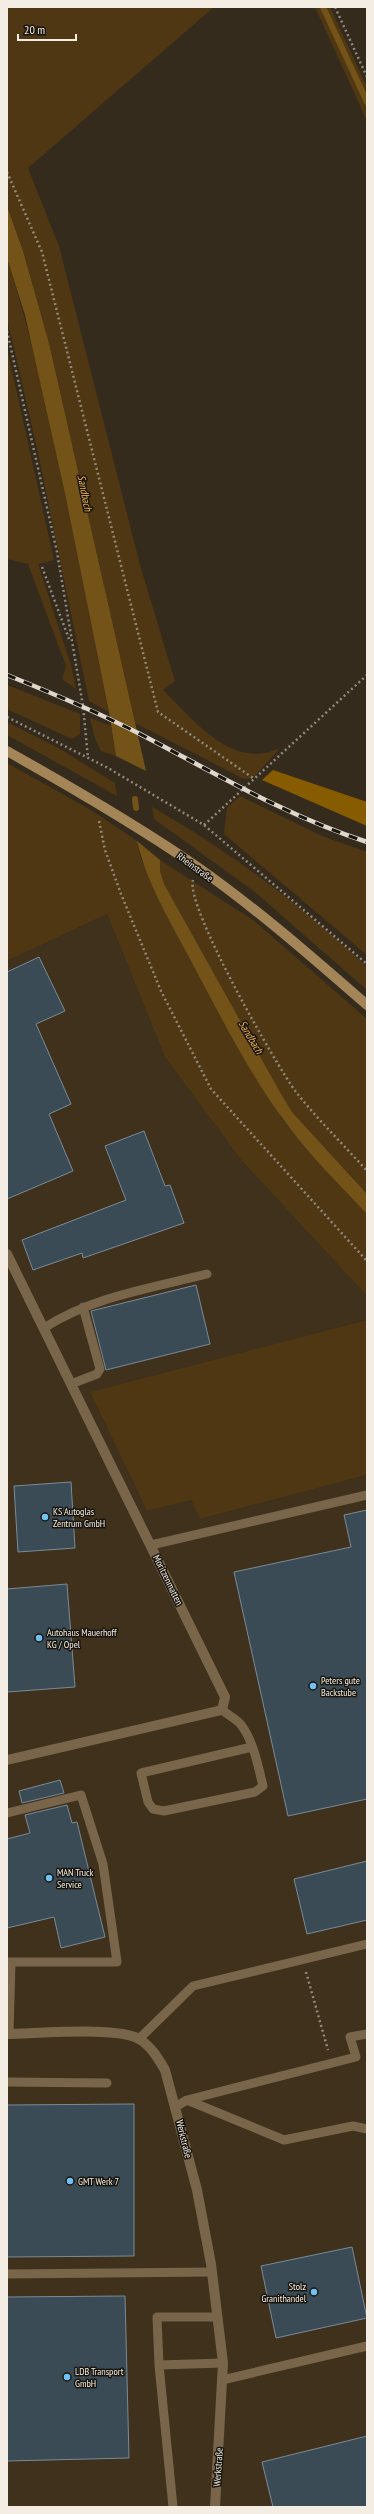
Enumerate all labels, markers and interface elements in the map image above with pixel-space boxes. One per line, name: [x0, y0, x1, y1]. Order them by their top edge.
scale bar: [18, 16, 76, 42]
text: 20 m: [24, 22, 45, 37]
water label: Sandbach: [75, 474, 96, 513]
street label: Rheinstraße: [174, 849, 216, 885]
water label: Sandbach: [236, 1018, 267, 1057]
place label: KS Autoglas Zentrum GmbH: [53, 1505, 105, 1530]
marker: KS Autoglas Zentrum GmbH: [40, 1512, 50, 1522]
street label: Moritzenmatten: [150, 1553, 186, 1607]
place label: Autohaus Mauerhoff KG / Opel: [47, 1626, 117, 1651]
marker: Autohaus Mauerhoff KG / Opel: [34, 1633, 44, 1643]
place label: Peters gute Backstube: [321, 1674, 360, 1699]
marker: Peters gute Backstube: [308, 1681, 318, 1691]
place label: MAN Truck Service: [57, 1866, 94, 1891]
marker: MAN Truck Service: [44, 1873, 54, 1883]
street label: Werkstraße: [173, 2119, 195, 2159]
place label: GMT Werk 7: [78, 2175, 119, 2188]
marker: GMT Werk 7: [65, 2176, 75, 2186]
place label: Stolz Granithandel: [261, 2280, 307, 2305]
marker: Stolz Granithandel: [309, 2287, 319, 2297]
place label: LDB Transport GmbH: [75, 2365, 124, 2390]
marker: LDB Transport GmbH: [62, 2372, 72, 2382]
street label: Werkstraße: [210, 2447, 226, 2487]

